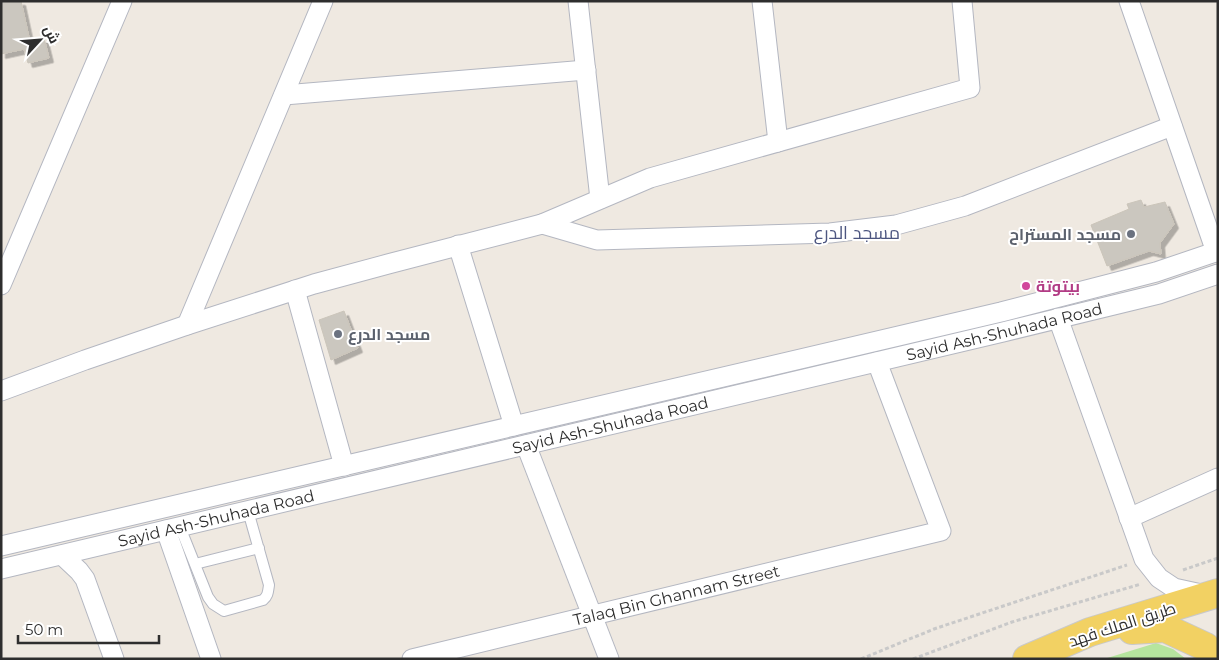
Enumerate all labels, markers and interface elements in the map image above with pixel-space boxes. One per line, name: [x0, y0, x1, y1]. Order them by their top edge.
north arrow: [15, 15, 65, 65]
text: ش: [40, 22, 64, 46]
district label: مسجد الدرع: [814, 222, 900, 245]
place label: مسجد المستراح: [1009, 225, 1121, 245]
marker: مسجد المستراح: [1125, 228, 1137, 240]
place label: بيتوتة: [1036, 277, 1080, 296]
marker: بيتوتة: [1020, 280, 1032, 292]
street label: Sayid Ash-Shuhada Road: [904, 299, 1104, 365]
place label: مسجد الدرع: [348, 325, 430, 345]
marker: مسجد الدرع: [332, 328, 344, 340]
street label: Sayid Ash-Shuhada Road: [510, 393, 710, 458]
street label: Sayid Ash-Shuhada Road: [116, 486, 316, 551]
street label: Talaq Bin Ghannam Street: [571, 561, 782, 630]
street label: طريق الملك فهد: [1066, 598, 1178, 652]
scale bar: [18, 612, 159, 644]
text: 50 m: [25, 620, 63, 639]

